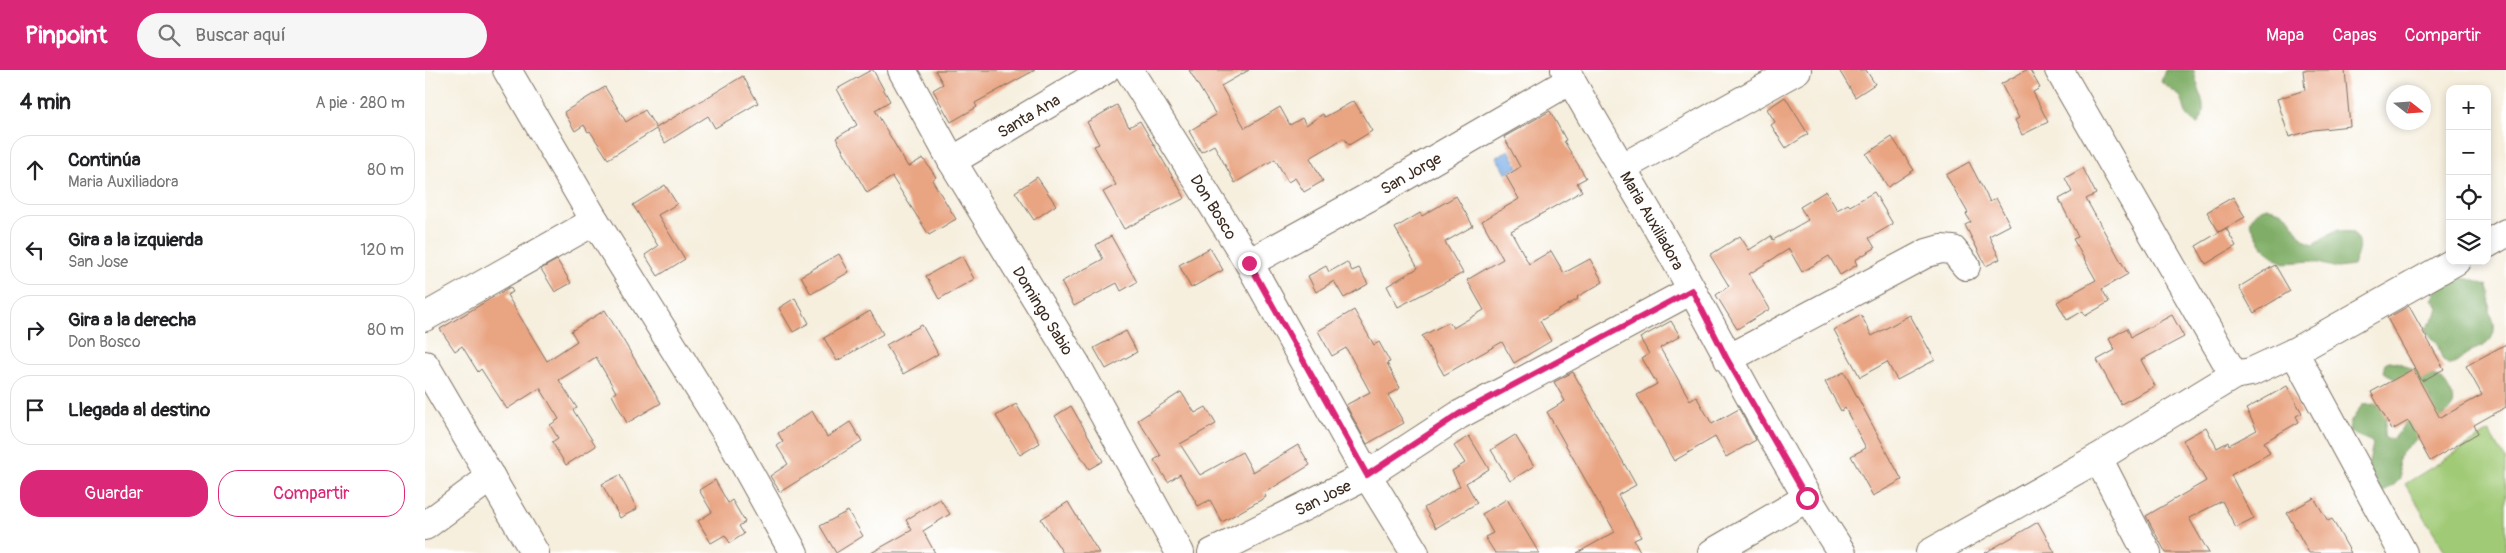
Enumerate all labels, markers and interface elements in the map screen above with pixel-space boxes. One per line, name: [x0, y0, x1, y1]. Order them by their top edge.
search box: [137, 13, 487, 58]
text: Pinpoint: [25, 21, 107, 50]
icon: search: [155, 21, 183, 49]
text: Buscar aquí: [195, 23, 286, 47]
text: Mapa: [2266, 24, 2304, 47]
text: Capas: [2332, 24, 2377, 47]
text: Compartir: [2405, 24, 2481, 47]
north arrow: [2386, 85, 2431, 130]
map controls: [2446, 85, 2491, 265]
button: +: [2446, 85, 2491, 130]
text: 4 min: [20, 89, 71, 116]
street label: Santa Ana: [994, 90, 1064, 143]
text: A pie · 280 m: [315, 93, 405, 113]
button: −: [2446, 130, 2491, 175]
text: Continúa: [68, 148, 141, 172]
street label: San Jorge: [1377, 148, 1445, 199]
icon: ahead: [21, 156, 49, 184]
text: 80 m: [367, 160, 404, 180]
street label: Maria Auxiliadora: [1615, 168, 1688, 274]
street label: Don Bosco: [1186, 171, 1241, 244]
text: Maria Auxiliadora: [68, 172, 178, 192]
button: locate: [2446, 175, 2491, 220]
button: layers: [2446, 220, 2491, 265]
text: Gira a la izquierda: [68, 228, 203, 252]
icon: left: [21, 236, 49, 264]
text: 120 m: [360, 240, 404, 260]
text: San Jose: [68, 252, 128, 272]
route end: [1238, 252, 1261, 275]
street label: Domingo Sabio: [1008, 263, 1077, 359]
text: Gira a la derecha: [68, 308, 196, 332]
icon: right: [21, 316, 49, 344]
text: 80 m: [367, 320, 404, 340]
text: Don Bosco: [68, 332, 141, 352]
icon: arrive: [21, 396, 49, 424]
text: Llegada al destino: [68, 398, 210, 422]
button: Guardar: [20, 470, 208, 517]
button: Compartir: [218, 470, 405, 517]
street label: San Jose: [1292, 476, 1355, 521]
route start: [1796, 487, 1819, 510]

